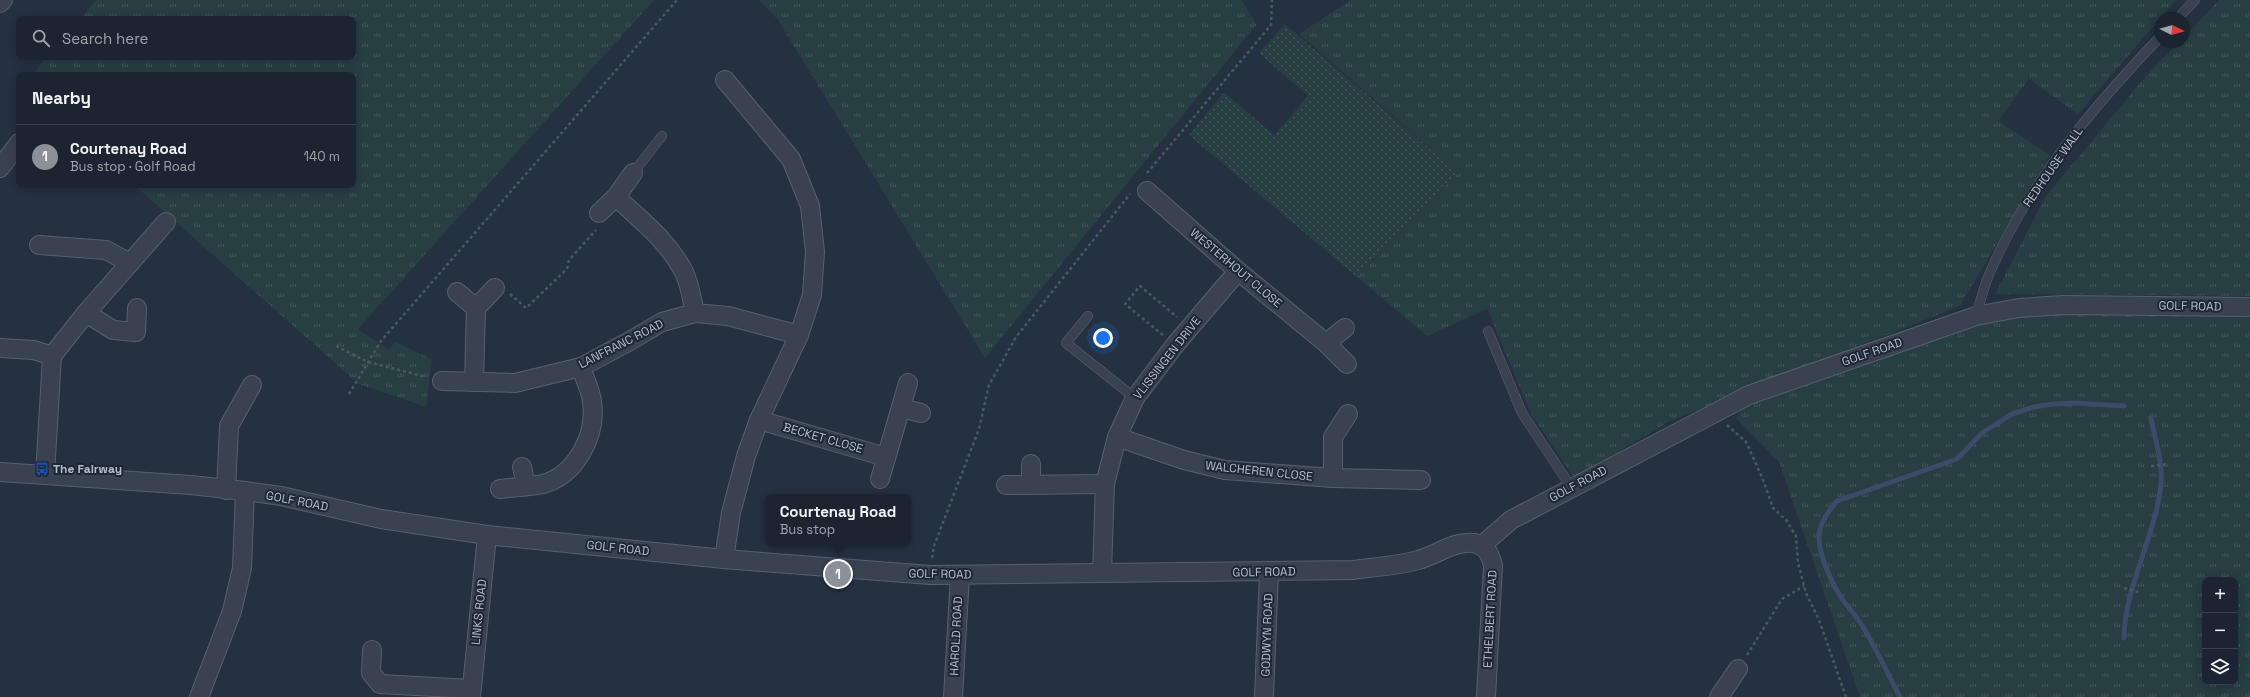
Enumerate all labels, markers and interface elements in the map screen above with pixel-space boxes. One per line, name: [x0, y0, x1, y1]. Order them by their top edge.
north arrow: [2154, 12, 2190, 48]
search box: [16, 16, 356, 60]
icon: search: [30, 27, 52, 49]
text: Search here: [62, 29, 148, 48]
text: Nearby: [32, 87, 91, 109]
street label: REDHOUSE WALL: [2019, 123, 2087, 210]
text: Courtenay Road: [70, 139, 187, 158]
text: 1: [42, 148, 48, 165]
text: 140 m: [304, 148, 340, 165]
text: Bus stop · Golf Road: [70, 158, 196, 175]
street label: WESTERHOUT CLOSE: [1187, 225, 1286, 311]
street label: GOLF ROAD: [2158, 297, 2222, 315]
street label: VLISSINGEN DRIVE: [1130, 313, 1205, 403]
street label: LANFRANC ROAD: [576, 316, 666, 372]
your location: [1093, 328, 1113, 348]
street label: GOLF ROAD: [1840, 334, 1904, 370]
street label: BECKET CLOSE: [781, 419, 865, 457]
street label: WALCHEREN CLOSE: [1204, 457, 1314, 485]
bus stop icon: The Fairway: [34, 461, 50, 477]
place label: The Fairway: [53, 461, 122, 477]
street label: GOLF ROAD: [1546, 462, 1610, 506]
street label: GOLF ROAD: [265, 487, 330, 515]
popup: [765, 494, 911, 546]
text: Courtenay Road: [780, 502, 896, 521]
text: Bus stop: [780, 521, 835, 538]
street label: GOLF ROAD: [586, 537, 650, 559]
pin: 1: [825, 559, 851, 589]
street label: GOLF ROAD: [1232, 563, 1296, 581]
street label: GOLF ROAD: [908, 565, 972, 583]
street label: ETHELBERT ROAD: [1479, 570, 1501, 668]
map controls: [2202, 577, 2238, 685]
button: +: [2202, 577, 2238, 613]
street label: LINKS ROAD: [468, 578, 490, 646]
street label: GODWYN ROAD: [1258, 593, 1276, 677]
street label: HAROLD ROAD: [946, 596, 966, 676]
button: −: [2202, 613, 2238, 649]
button: layers: [2202, 649, 2238, 685]

